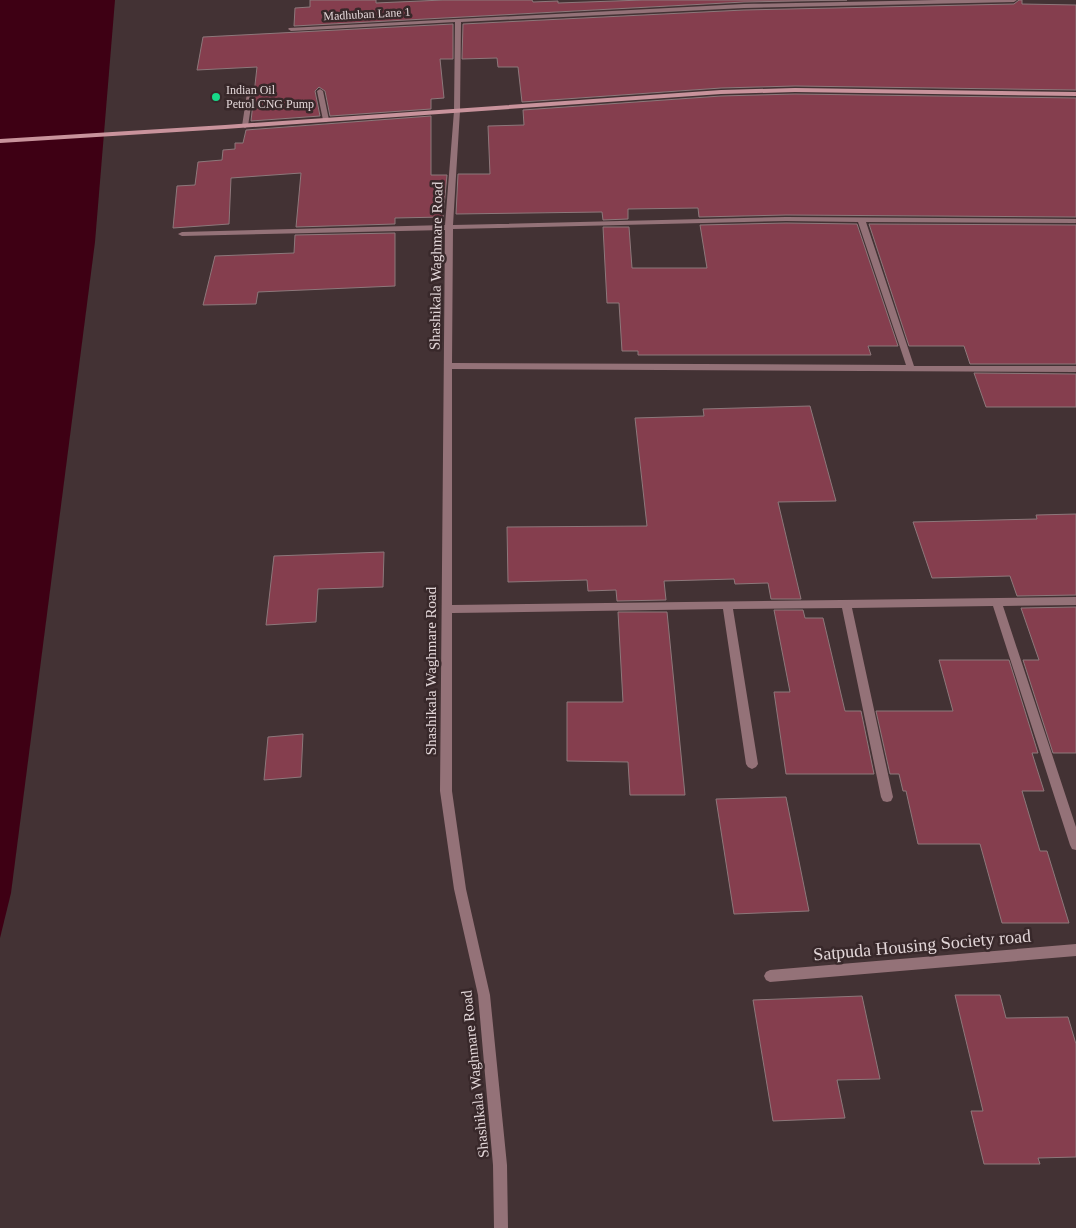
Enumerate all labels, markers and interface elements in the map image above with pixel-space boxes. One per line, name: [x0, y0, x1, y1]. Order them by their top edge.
street label: Madhuban Lane 1: [323, 5, 411, 23]
place label: Indian Oil Petrol CNG Pump: [226, 83, 314, 111]
marker: Indian Oil Petrol CNG Pump: [210, 91, 222, 103]
street label: Shashikala Waghmare Road: [427, 181, 445, 350]
street label: Shashikala Waghmare Road: [423, 586, 439, 755]
street label: Satpuda Housing Society road: [812, 926, 1032, 964]
street label: Shashikala Waghmare Road: [458, 989, 492, 1159]

